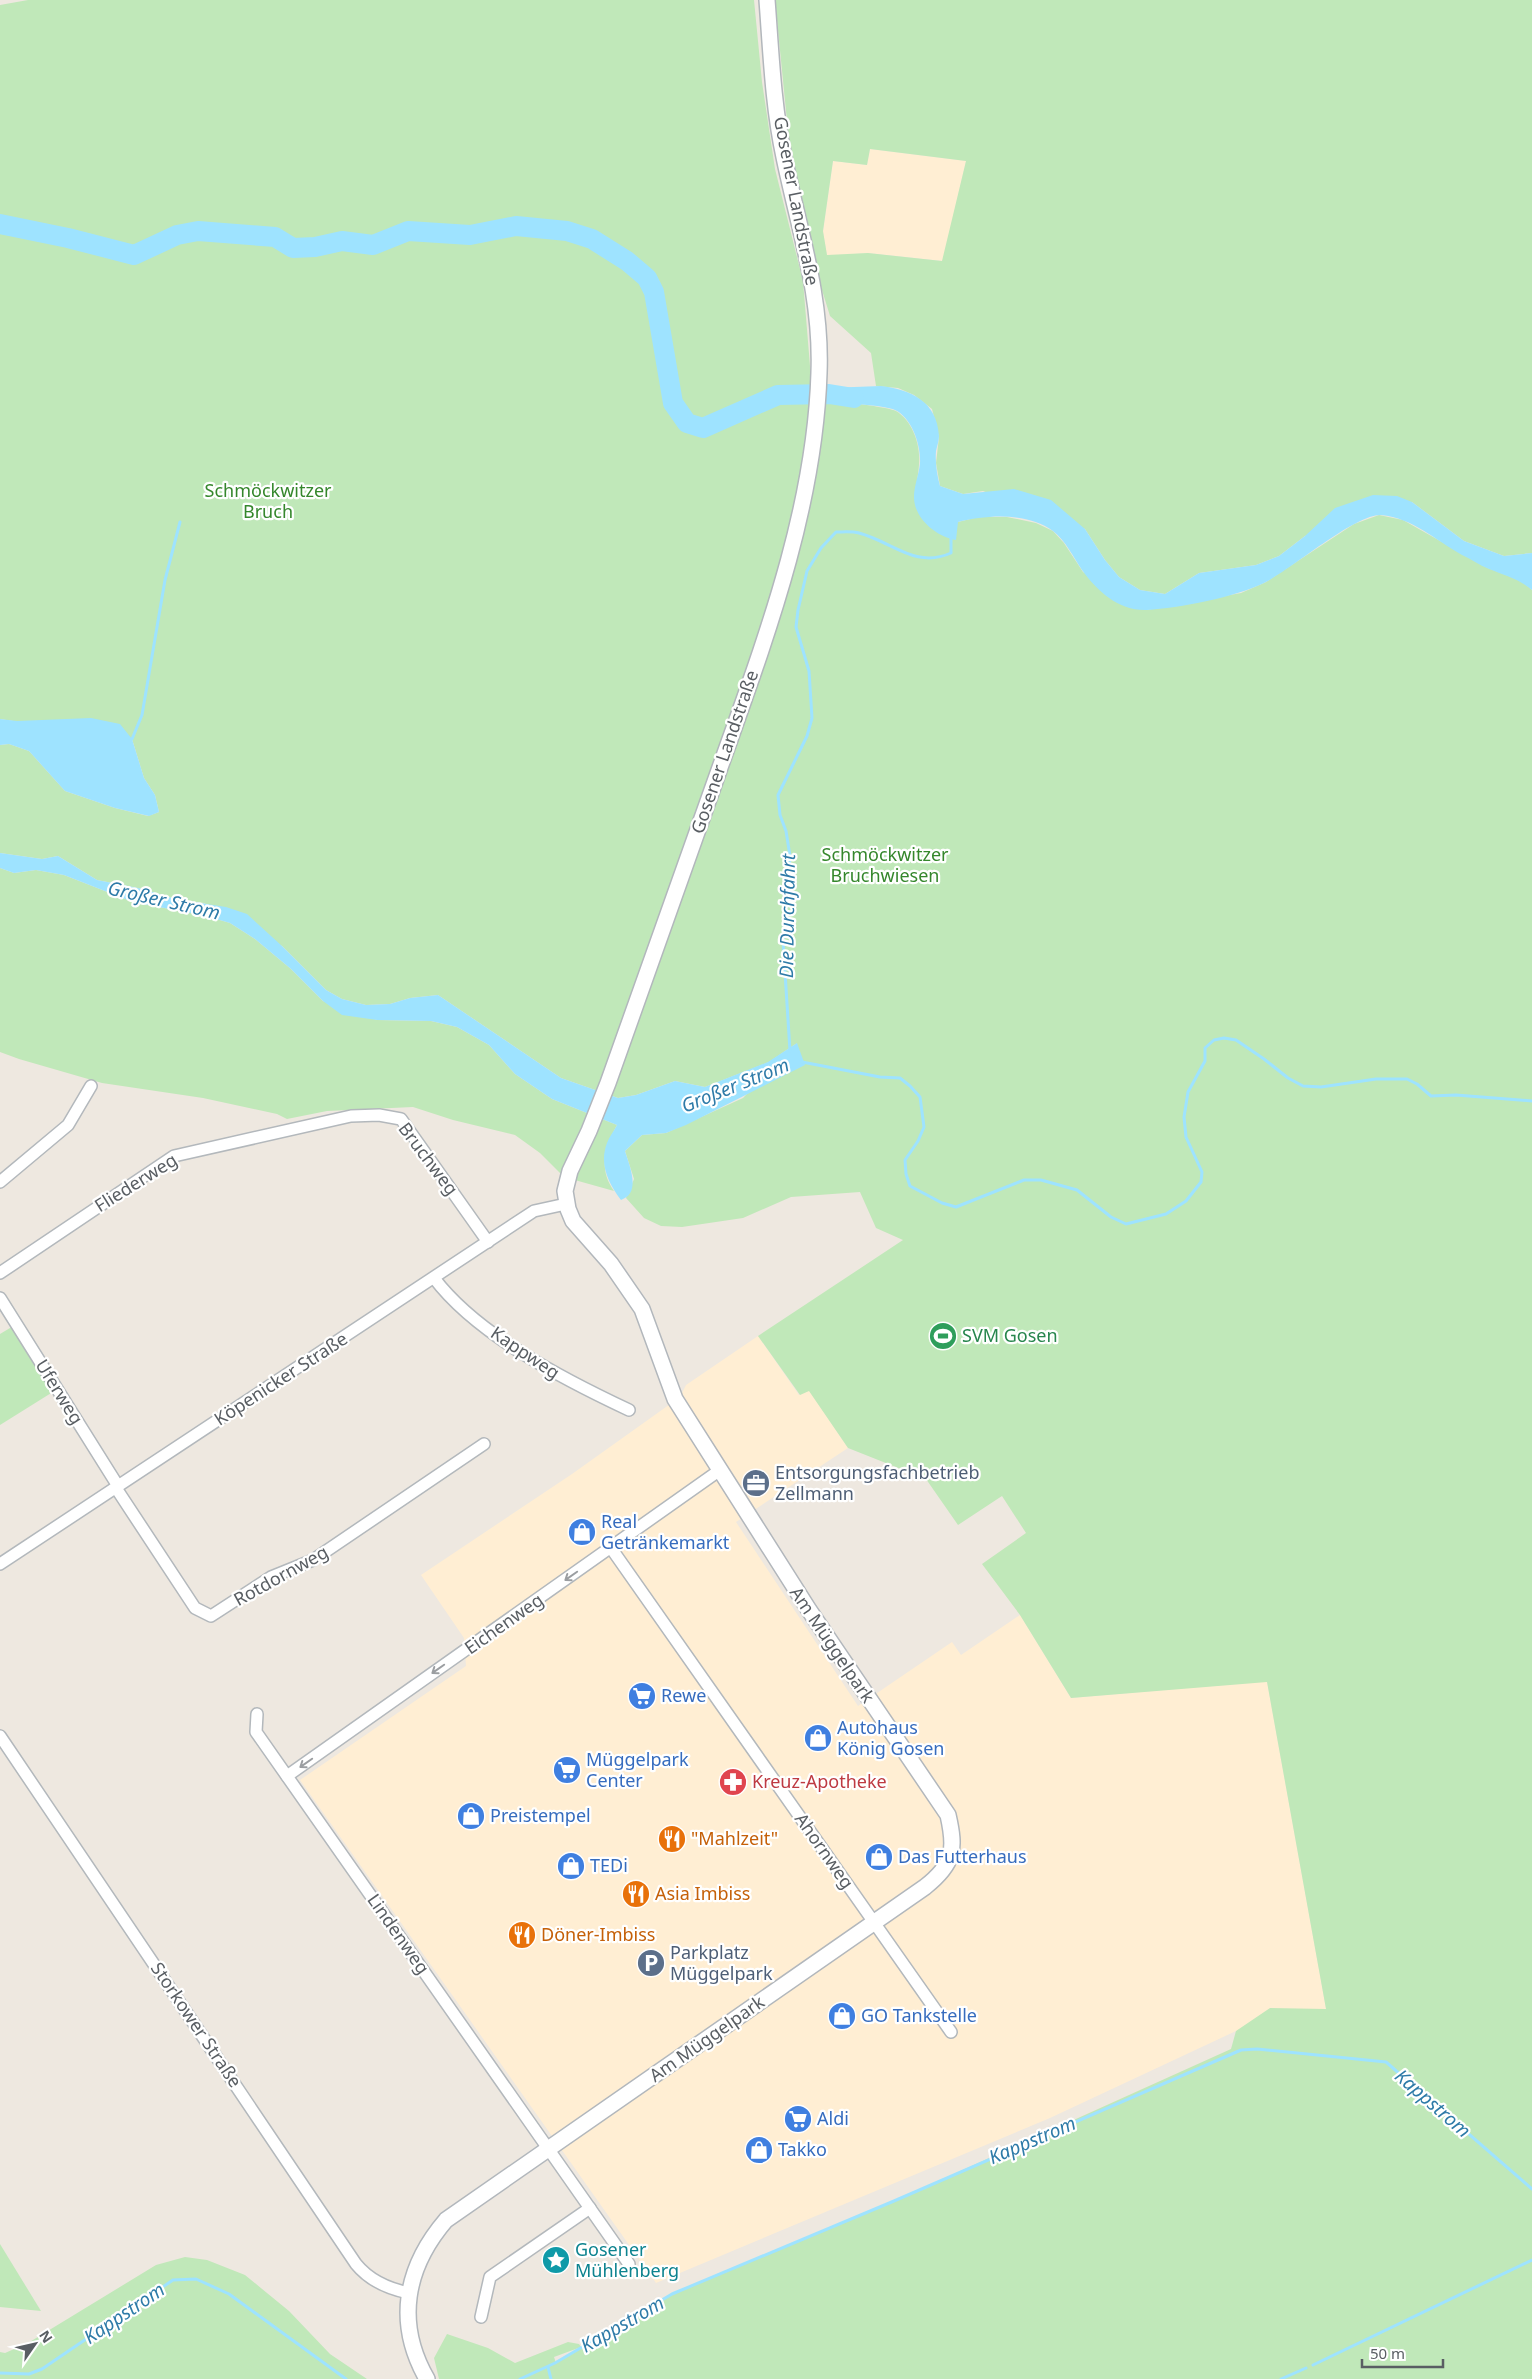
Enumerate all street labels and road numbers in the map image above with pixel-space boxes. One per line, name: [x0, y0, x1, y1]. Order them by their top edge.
street label: Gosener Landstraße: [769, 114, 825, 287]
street label: Gosener Landstraße: [685, 667, 763, 837]
street label: Bruchweg: [394, 1117, 464, 1200]
street label: Fliederweg: [90, 1147, 181, 1217]
street label: Kappweg: [486, 1320, 565, 1384]
street label: Köpenicker Straße: [209, 1326, 352, 1430]
street label: Uferweg: [31, 1354, 89, 1428]
street label: Rotdornweg: [229, 1539, 332, 1611]
street label: Am Müggelpark: [785, 1582, 881, 1708]
street label: Eichenweg: [459, 1587, 548, 1659]
street label: Ahornweg: [790, 1808, 860, 1893]
street label: Lindenweg: [362, 1888, 435, 1978]
street label: Storkower Straße: [146, 1957, 248, 2092]
street label: Am Müggelpark: [644, 1989, 769, 2087]

